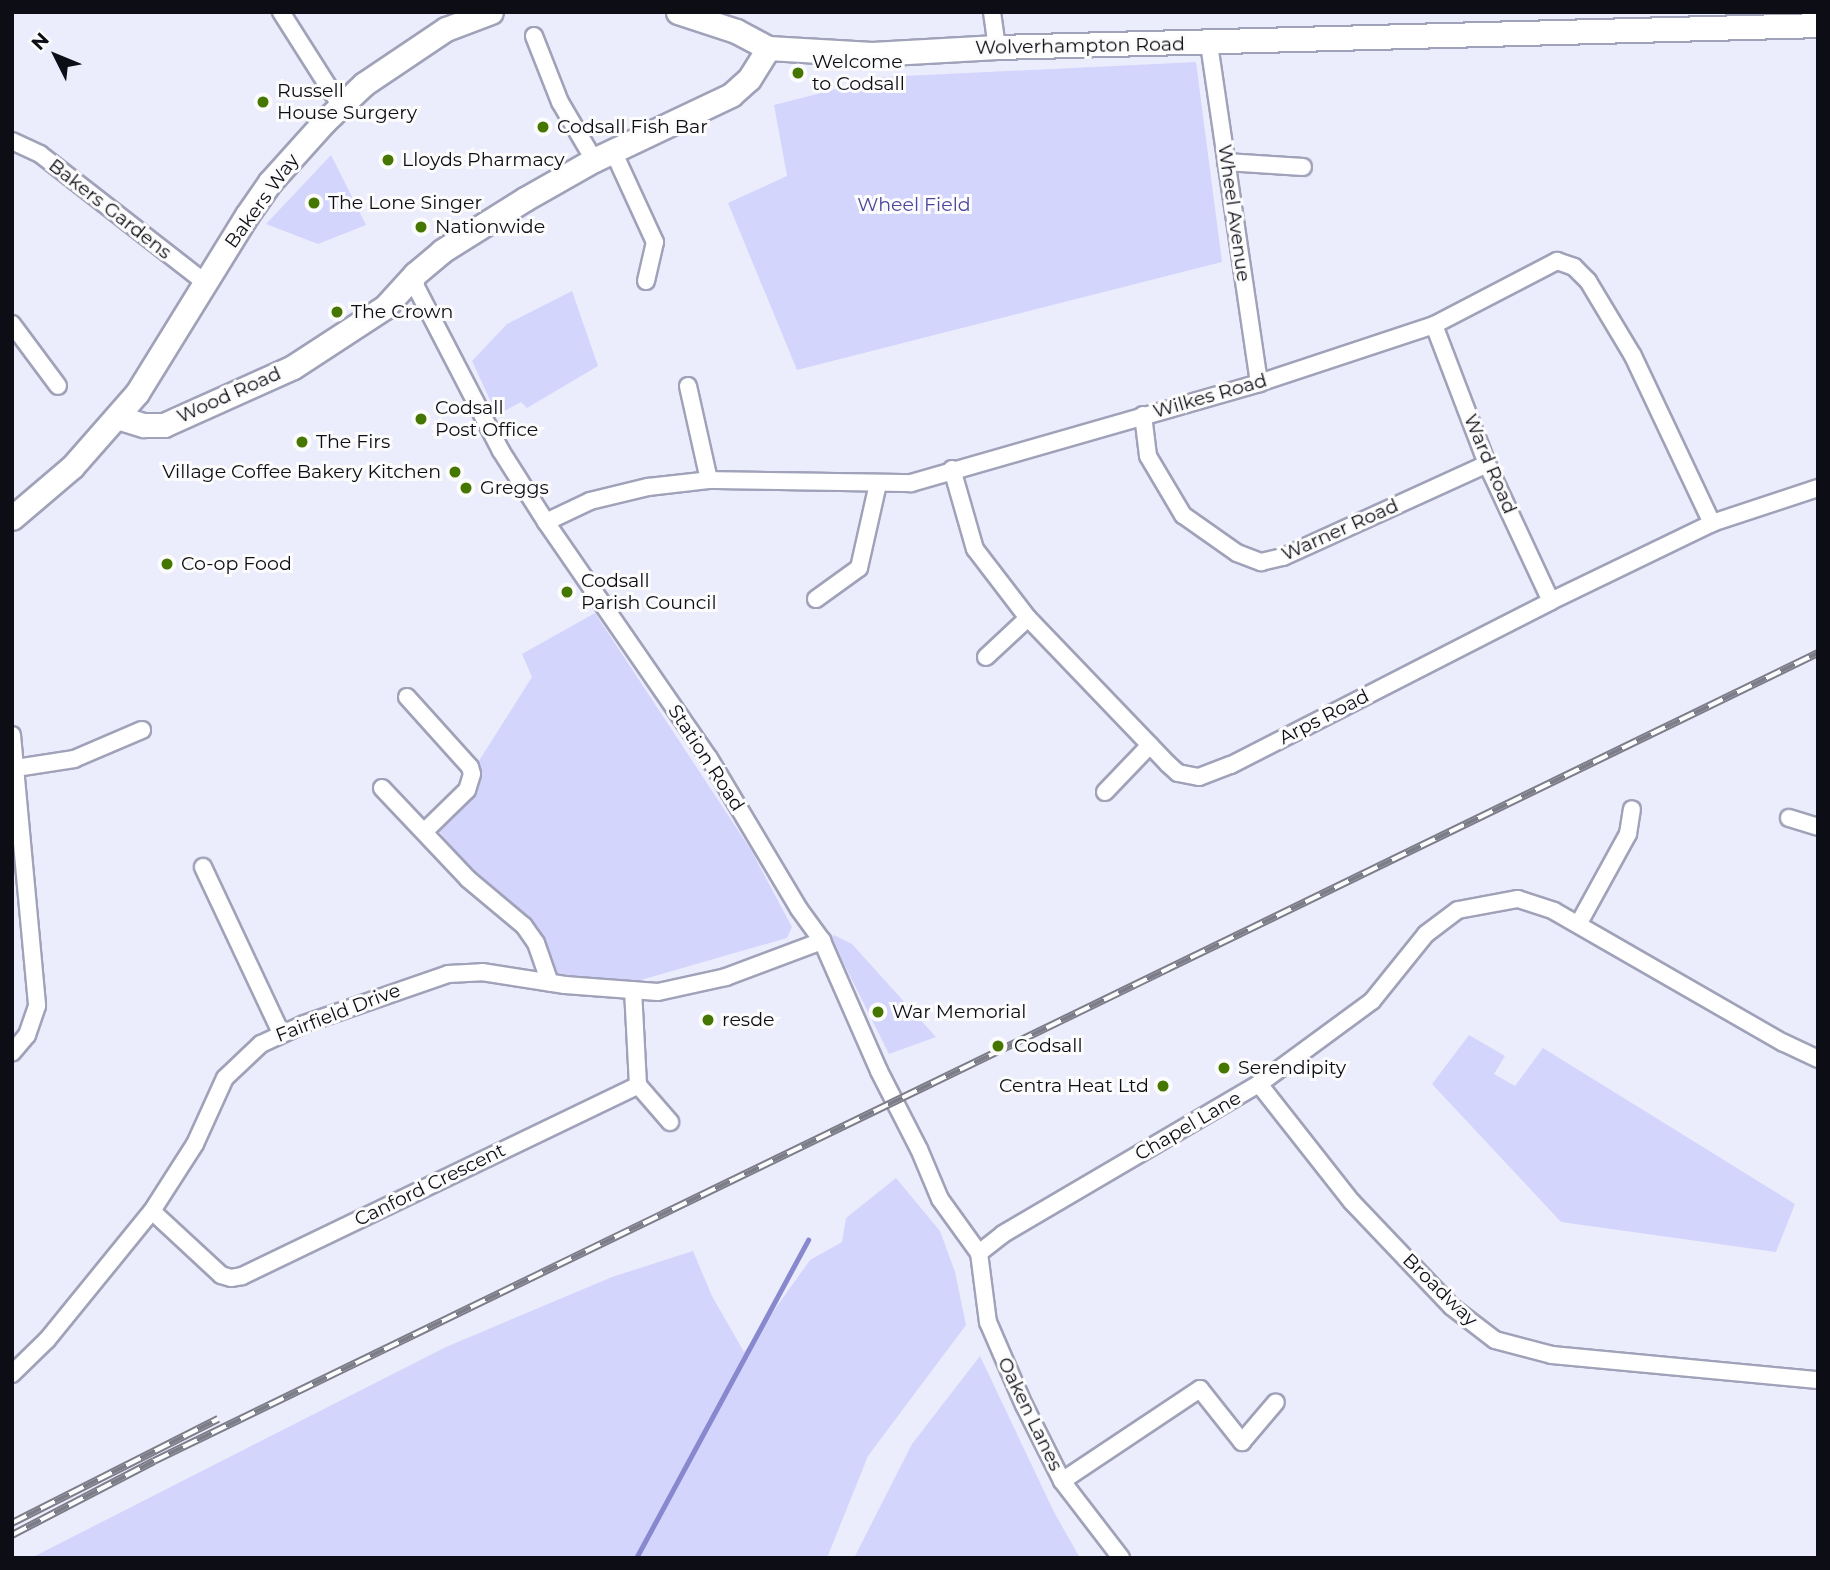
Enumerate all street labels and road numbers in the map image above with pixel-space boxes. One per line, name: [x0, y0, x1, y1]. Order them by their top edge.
street label: Wolverhampton Road: [975, 33, 1185, 59]
street label: Wheel Avenue: [1213, 143, 1255, 283]
street label: Bakers Way: [220, 149, 304, 253]
street label: Bakers Gardens: [44, 154, 176, 264]
street label: Wood Road: [173, 362, 285, 428]
street label: Wilkes Road: [1150, 369, 1270, 423]
street label: Ward Road: [1459, 411, 1521, 517]
street label: Warner Road: [1278, 494, 1402, 566]
street label: Arps Road: [1275, 685, 1373, 749]
street label: Station Road: [663, 700, 749, 816]
street label: Fairfield Drive: [272, 979, 404, 1047]
street label: Chapel Lane: [1131, 1086, 1245, 1166]
street label: Canford Crescent: [351, 1139, 509, 1231]
street label: Broadway: [1398, 1249, 1482, 1331]
street label: Oaken Lanes: [993, 1354, 1067, 1474]

